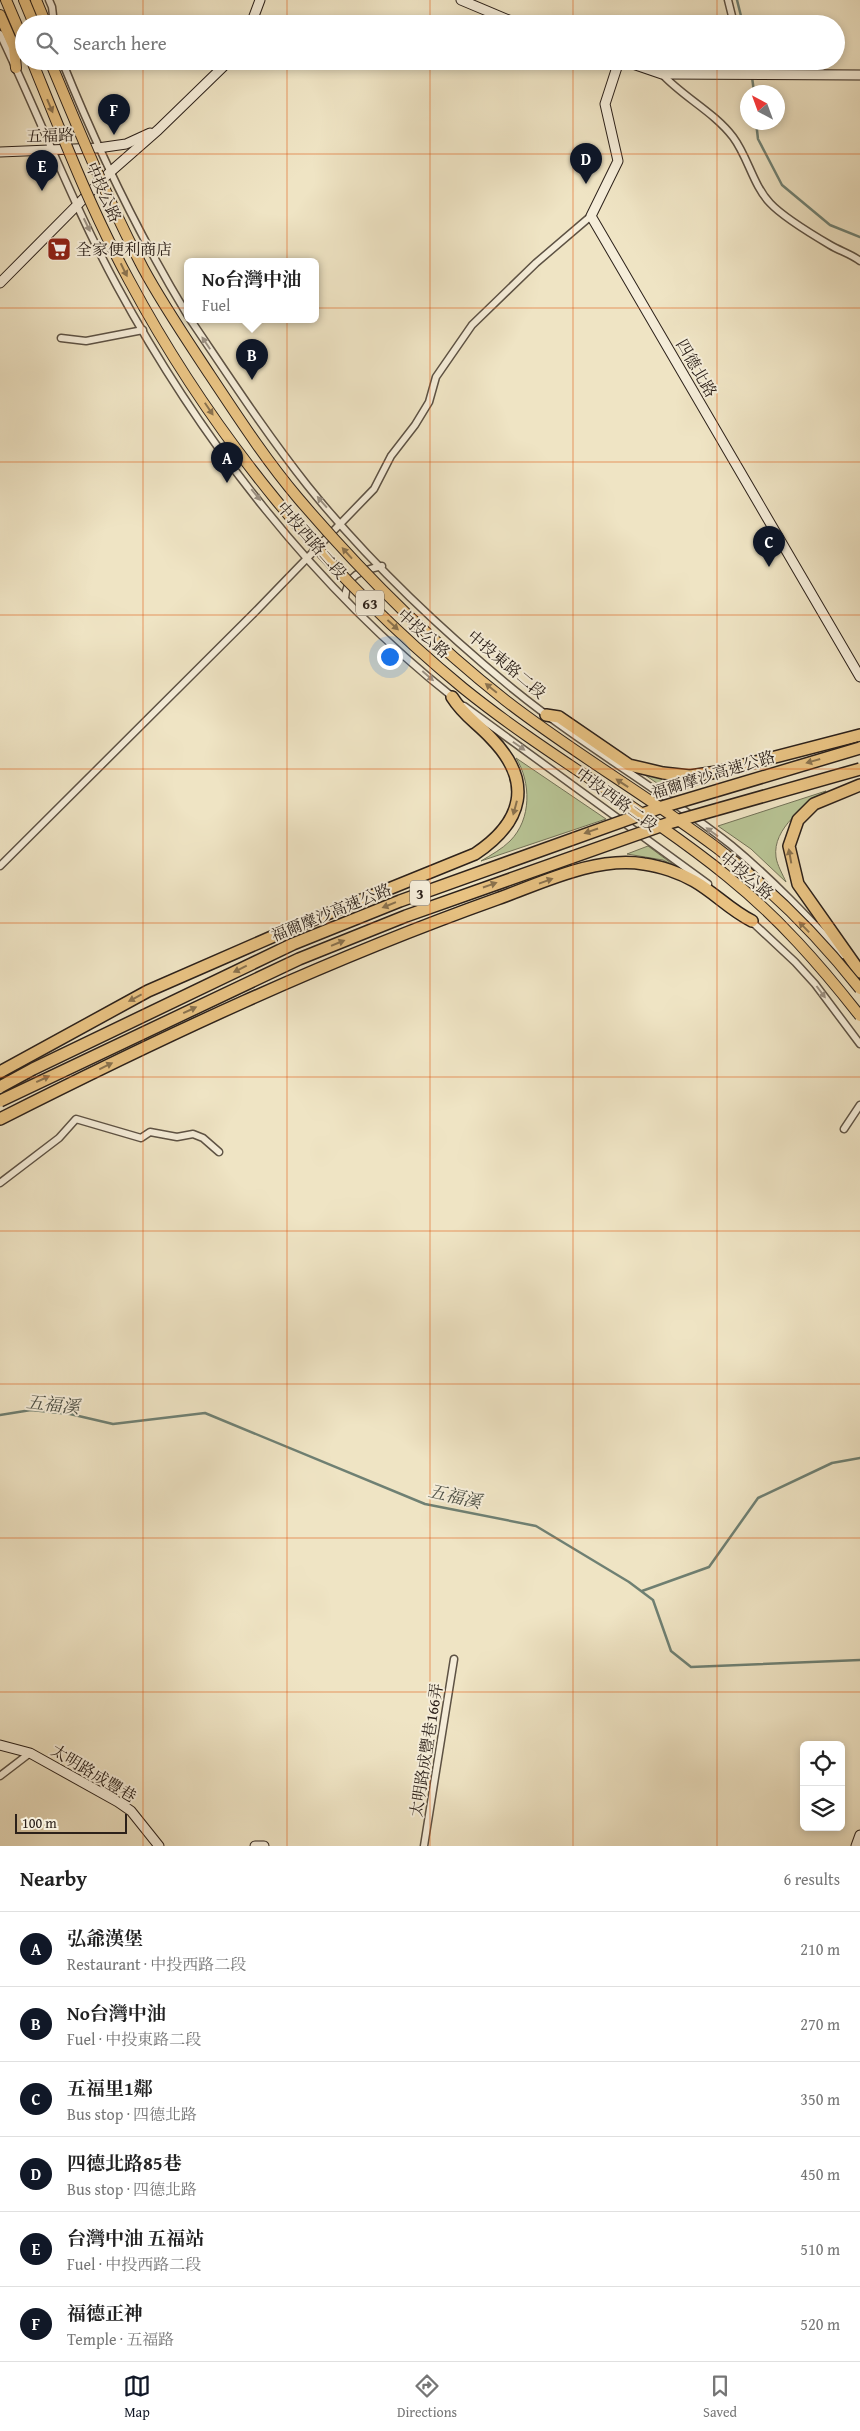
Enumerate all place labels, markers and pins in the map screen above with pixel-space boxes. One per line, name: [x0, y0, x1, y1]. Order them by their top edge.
pin: F: [98, 94, 130, 135]
pin: D: [570, 143, 602, 184]
pin: E: [26, 150, 58, 191]
supermarket icon: 全家便利商店: [46, 236, 72, 262]
place label: 全家便利商店: [76, 237, 172, 261]
pin: B: [236, 339, 268, 380]
pin: A: [211, 442, 243, 483]
pin: C: [753, 526, 785, 567]

